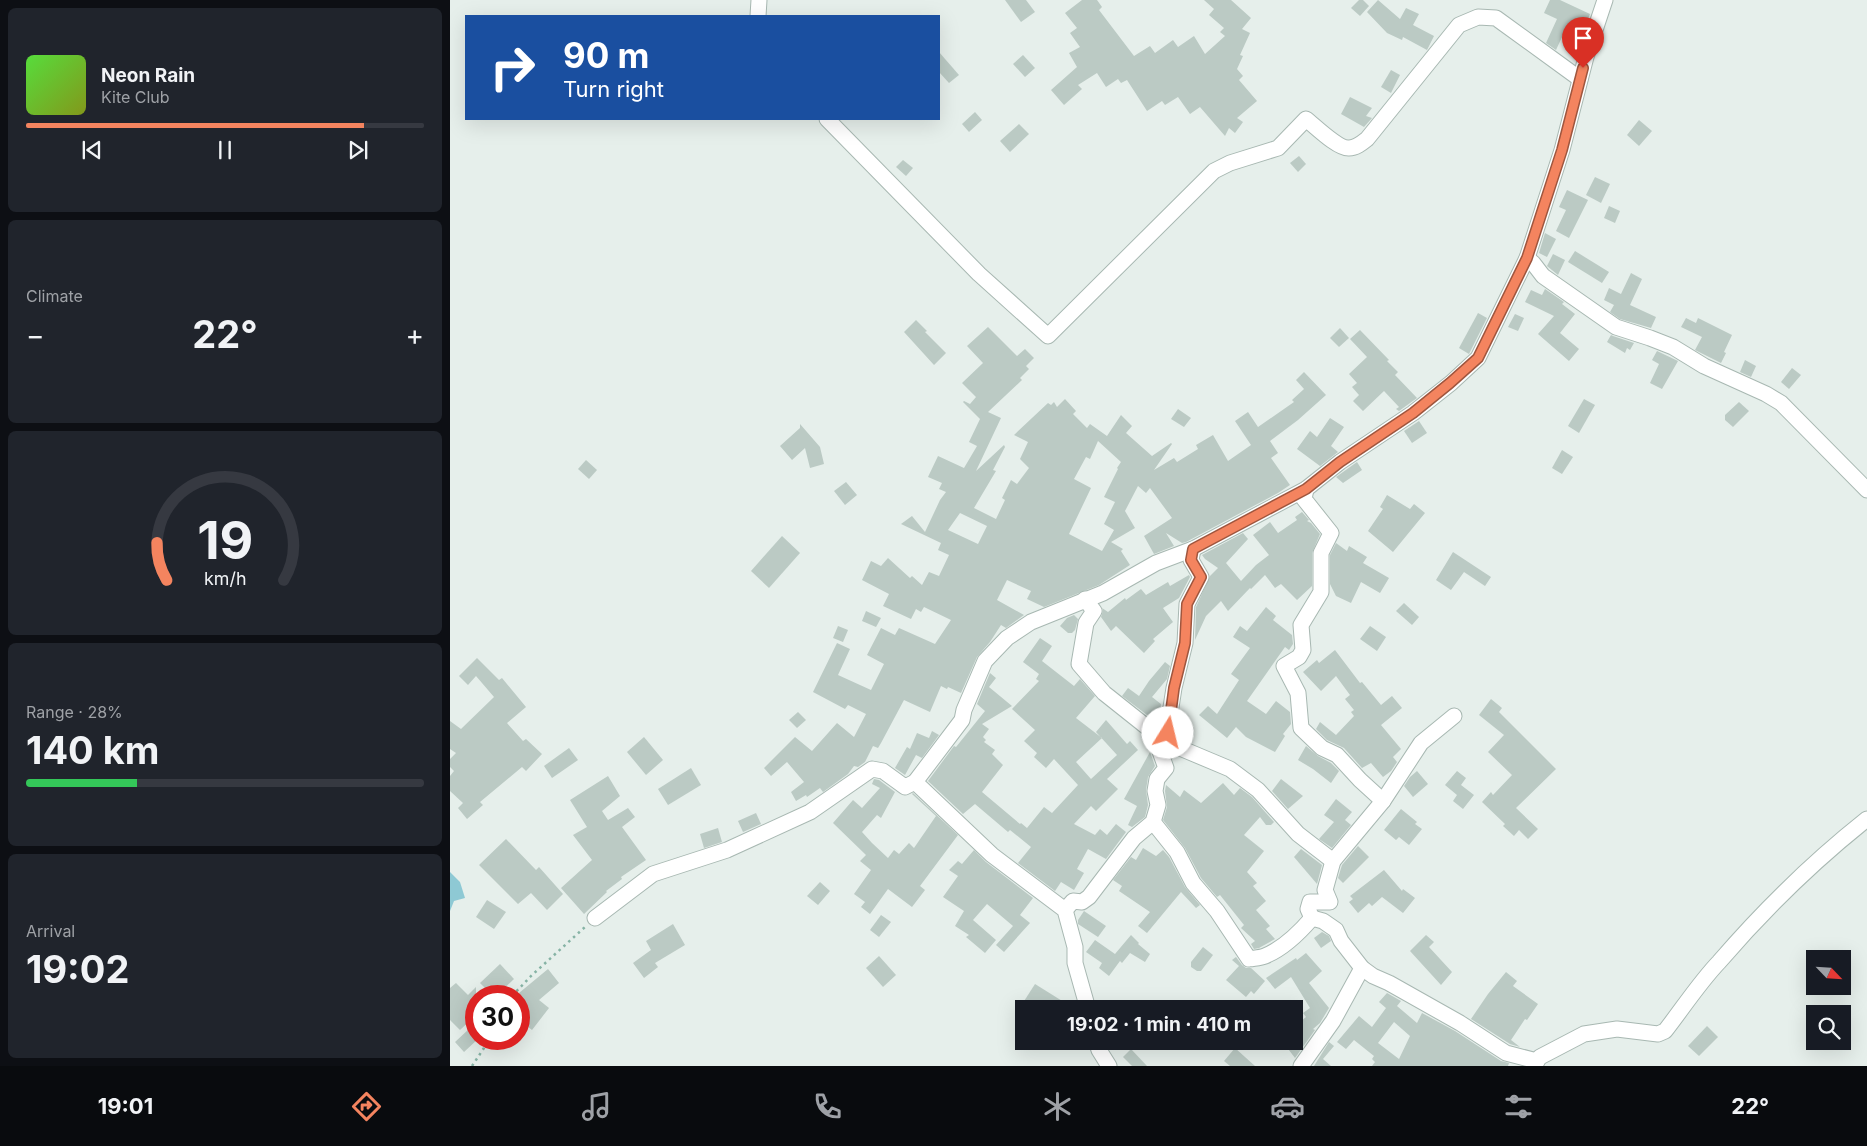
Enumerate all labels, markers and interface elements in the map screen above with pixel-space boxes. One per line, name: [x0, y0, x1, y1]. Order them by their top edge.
pin: [1562, 17, 1604, 68]
icon: arrive: [1569, 24, 1597, 52]
text: 90 m: [563, 34, 650, 76]
icon: right: [480, 35, 545, 100]
text: Neon Rain: [101, 64, 195, 87]
text: Turn right: [563, 76, 664, 102]
text: Kite Club: [101, 87, 170, 107]
icon: previous: [78, 136, 106, 164]
icon: pause: [211, 136, 239, 164]
icon: next: [344, 136, 372, 164]
text: Climate: [26, 286, 83, 306]
text: 22°: [192, 311, 258, 357]
text: −: [26, 318, 45, 352]
text: +: [405, 318, 424, 352]
text: 19: [197, 509, 253, 572]
text: km/h: [204, 568, 246, 589]
text: Range · 28%: [26, 702, 123, 722]
position arrow: [1141, 706, 1193, 758]
text: 140 km: [26, 727, 159, 773]
text: Arrival: [26, 921, 75, 941]
text: 19:02: [26, 946, 129, 992]
north arrow: [1806, 950, 1851, 995]
map controls: [1806, 950, 1851, 1050]
speed limit sign: 30: [465, 985, 530, 1050]
button: search: [1806, 1005, 1851, 1050]
text: 19:02 · 1 min · 410 m: [1067, 1013, 1251, 1036]
icon: directions: [349, 1089, 384, 1124]
icon: music: [579, 1089, 614, 1124]
icon: phone: [810, 1089, 845, 1124]
icon: climate: [1040, 1089, 1075, 1124]
icon: car: [1270, 1089, 1305, 1124]
icon: filters: [1501, 1089, 1536, 1124]
text: 19:01: [98, 1093, 153, 1119]
text: 22°: [1731, 1093, 1769, 1119]

